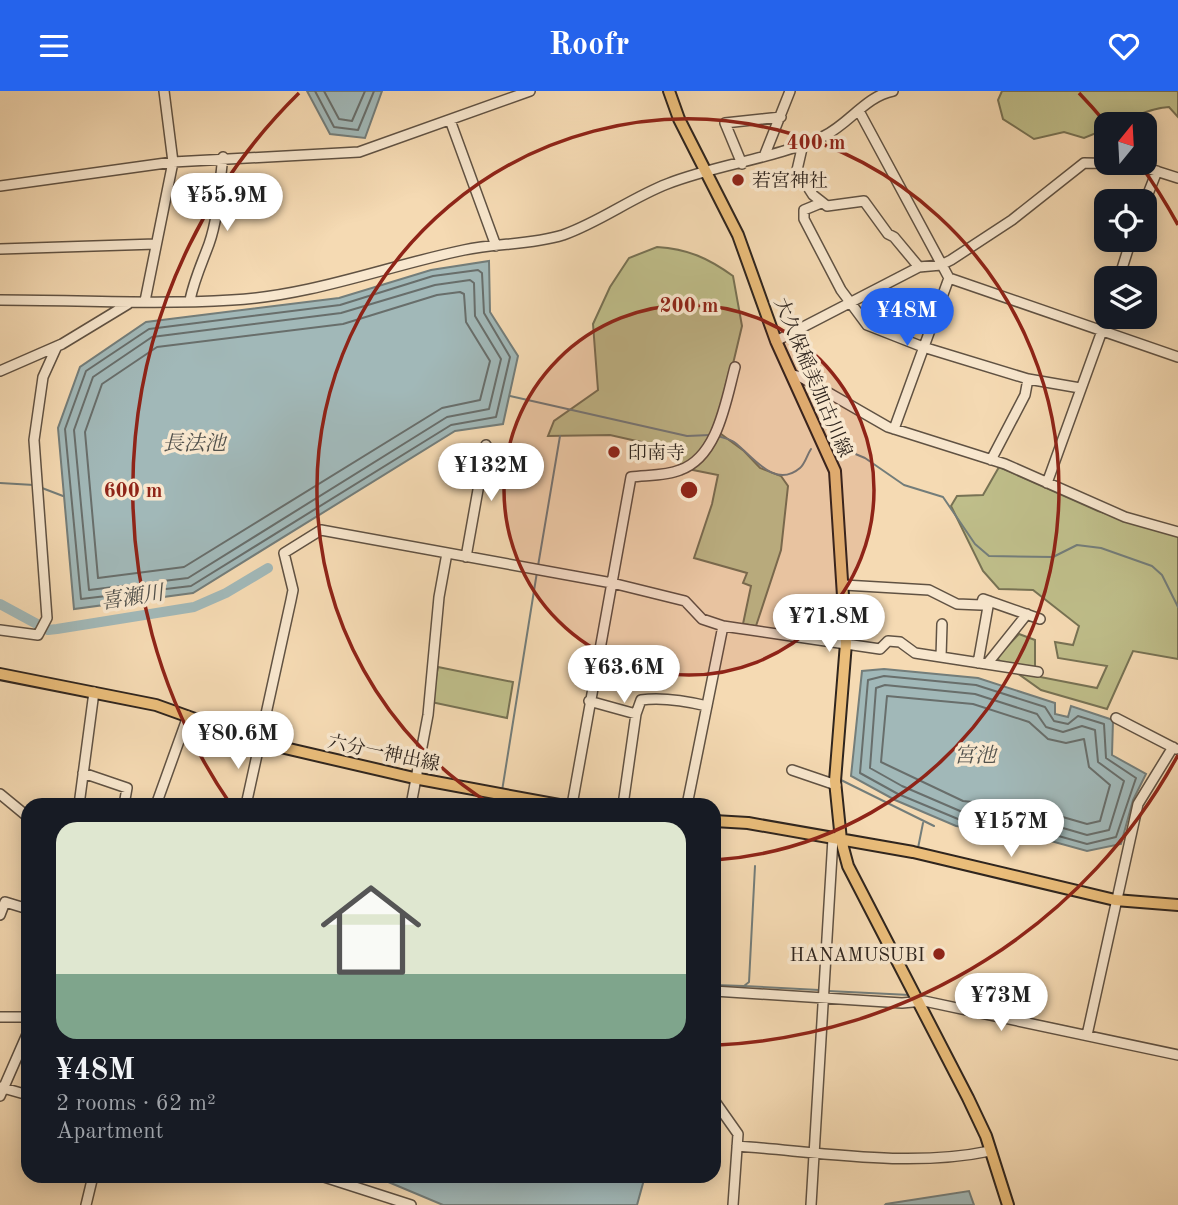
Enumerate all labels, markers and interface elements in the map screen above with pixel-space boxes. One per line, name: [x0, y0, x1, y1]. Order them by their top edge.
icon: menu: [35, 27, 73, 65]
icon: heart: [1105, 27, 1143, 65]
text: Roofr: [549, 30, 629, 62]
north arrow: [1094, 112, 1157, 175]
map controls: [1094, 112, 1157, 329]
text: 400 m: [786, 133, 846, 154]
place label: 若宮神社: [752, 171, 828, 192]
marker: 若宮神社: [730, 172, 746, 188]
pin: ¥55.9M: [170, 173, 284, 233]
text: ¥55.9M: [187, 184, 267, 207]
button: locate: [1094, 189, 1157, 252]
button: layers: [1094, 266, 1157, 329]
pin: ¥48M: [866, 289, 948, 348]
street label: 大久保稲美加古川線: [770, 294, 857, 460]
text: 200 m: [659, 296, 719, 317]
text: ¥48M: [877, 299, 937, 322]
water label: 長法池: [163, 432, 227, 455]
place label: 印南寺: [628, 442, 685, 464]
pin: ¥132M: [442, 443, 540, 503]
marker: 印南寺: [606, 444, 622, 460]
text: ¥132M: [454, 454, 528, 477]
centre of rings: [677, 478, 701, 502]
text: 600 m: [103, 481, 163, 502]
water label: 喜瀬川: [99, 581, 167, 614]
pin: ¥71.8M: [772, 595, 886, 654]
text: ¥71.8M: [789, 605, 869, 628]
pin: ¥63.6M: [567, 645, 681, 705]
text: ¥63.6M: [584, 656, 664, 679]
pin: ¥80.6M: [181, 711, 295, 771]
text: ¥80.6M: [198, 722, 278, 745]
street label: 六分一神出線: [326, 731, 442, 776]
water label: 宮池: [954, 744, 998, 767]
pin: ¥157M: [962, 799, 1060, 859]
text: ¥157M: [974, 810, 1048, 833]
icon: home: [308, 867, 434, 993]
marker: HANAMUSUBI: [931, 946, 947, 962]
place label: HANAMUSUBI: [789, 947, 925, 966]
pin: ¥73M: [960, 974, 1042, 1033]
text: ¥73M: [971, 984, 1031, 1007]
text: ¥48M: [56, 1056, 135, 1086]
text: 2 rooms · 62 m²: [56, 1092, 216, 1115]
text: Apartment: [56, 1120, 164, 1143]

